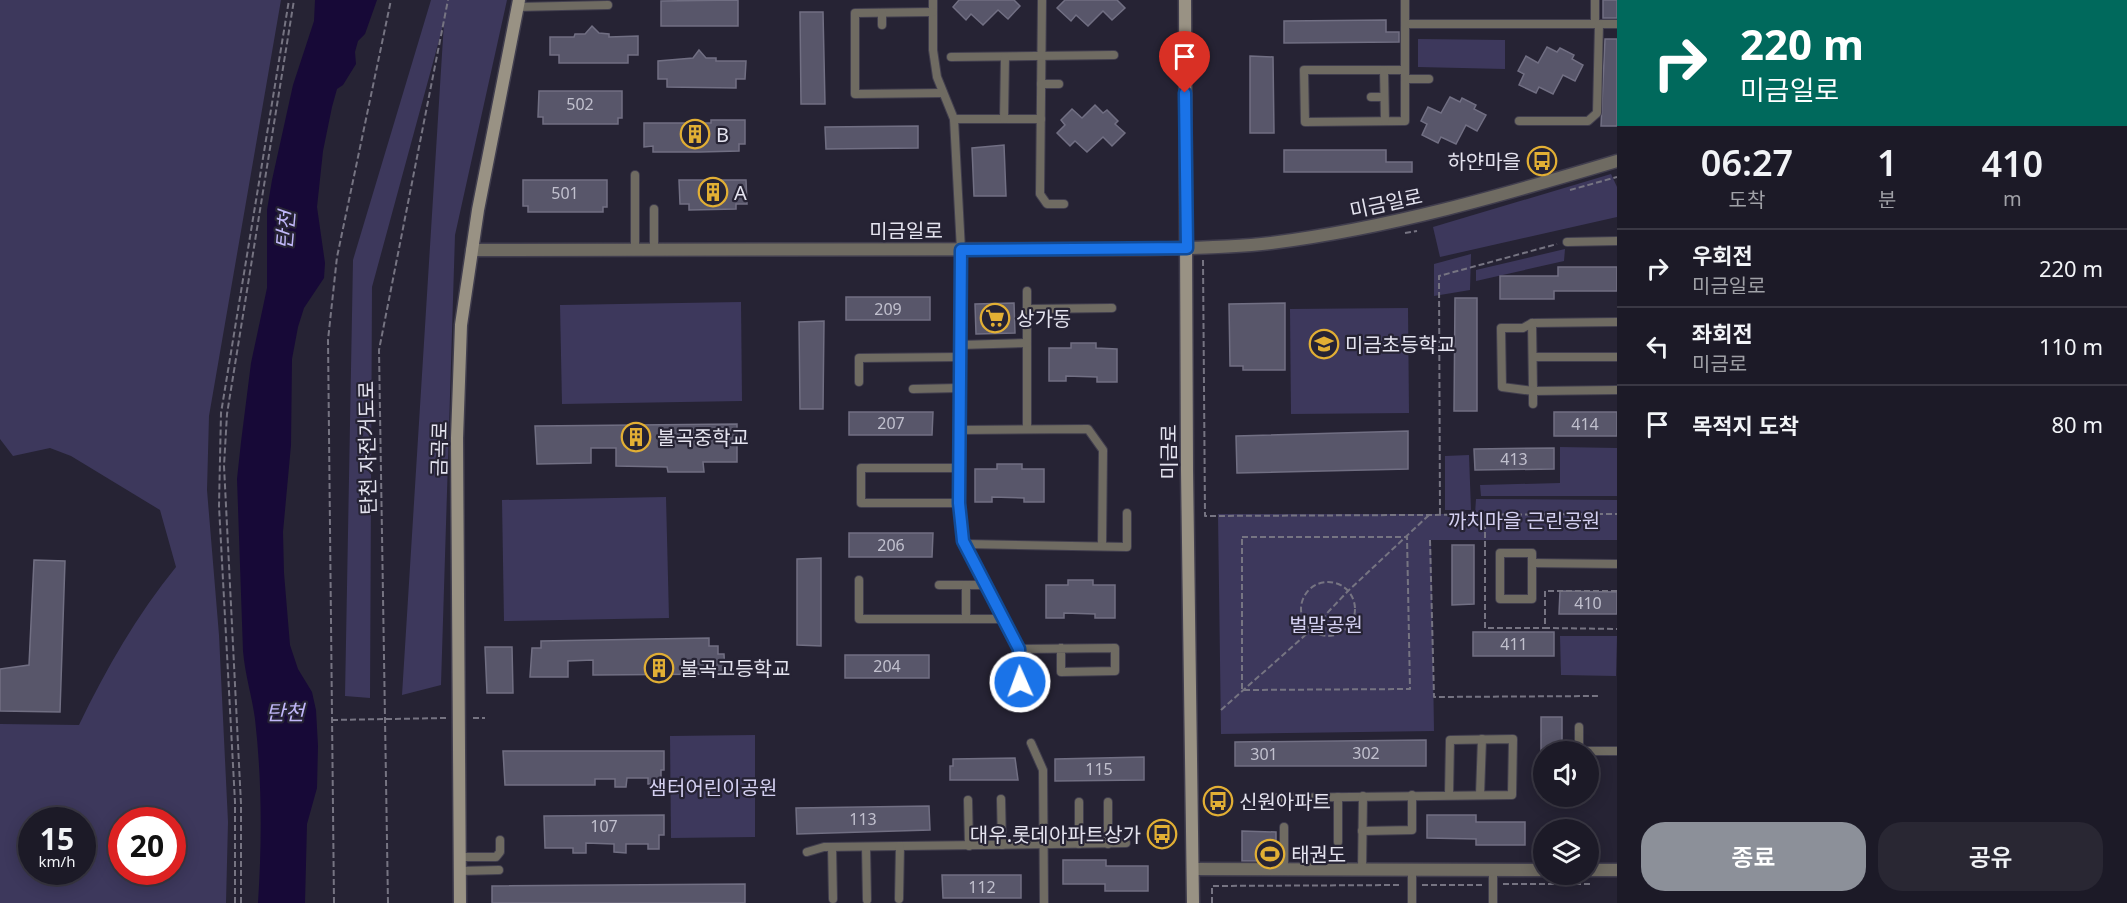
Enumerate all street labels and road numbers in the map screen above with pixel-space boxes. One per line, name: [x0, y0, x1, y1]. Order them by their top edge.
street label: 미금일로: [1347, 182, 1425, 224]
street label: 미금일로: [869, 217, 943, 244]
street label: 탄천 자전거도로: [352, 381, 382, 515]
street label: 금곡로: [425, 421, 453, 477]
street label: 미금로: [1155, 424, 1182, 480]

